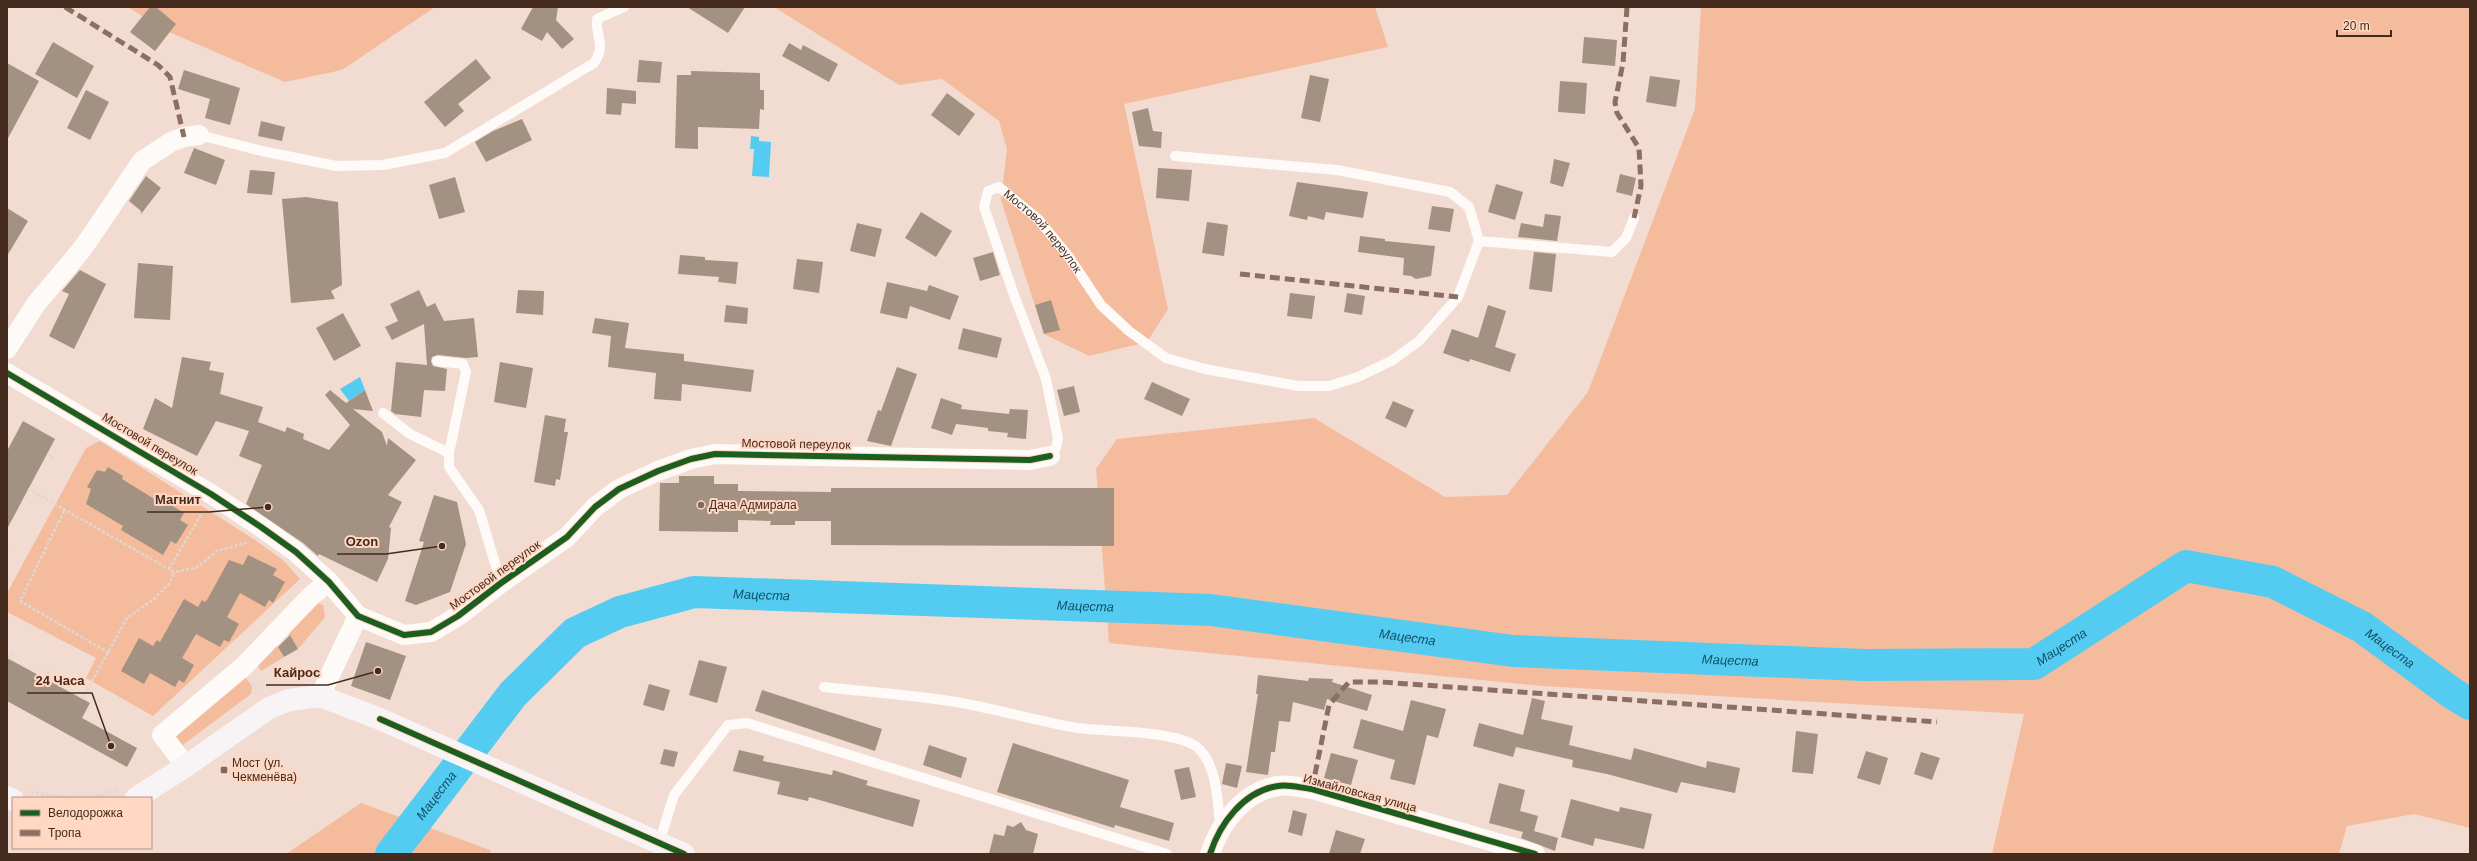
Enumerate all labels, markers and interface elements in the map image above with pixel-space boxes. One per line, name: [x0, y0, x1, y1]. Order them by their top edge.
scale bar: [2337, 12, 2391, 38]
text: 20 m: [2343, 19, 2370, 33]
street label: Мостовой переулок: [1001, 187, 1085, 276]
street label: Мостовой переулок: [100, 410, 201, 478]
street label: Мостовой переулок: [741, 436, 851, 452]
callout: Магнит: [147, 487, 209, 512]
text: Магнит: [155, 492, 201, 507]
place label: Дача Адмирала: [709, 498, 797, 512]
marker: Дача Адмирала: [696, 500, 706, 510]
callout: Ozon: [337, 529, 386, 554]
text: Ozon: [346, 534, 378, 549]
street label: Мостовой переулок: [447, 537, 544, 613]
water label: Мацеста: [733, 586, 790, 603]
water label: Мацеста: [1056, 597, 1114, 614]
water label: Мацеста: [1378, 625, 1437, 648]
water label: Мацеста: [2033, 625, 2089, 668]
water label: Мацеста: [2363, 625, 2418, 671]
water label: Мацеста: [1701, 651, 1759, 668]
callout: Кайрос: [266, 660, 328, 685]
text: Кайрос: [274, 665, 320, 680]
callout: 24 Часа: [27, 668, 92, 693]
text: 24 Часа: [35, 673, 85, 688]
place label: Мост (ул. Чекменёва): [232, 756, 297, 784]
marker: Мост (ул. Чекменёва): [219, 765, 229, 775]
water label: Мацеста: [413, 768, 459, 822]
street label: Измайловская улица: [1302, 771, 1419, 815]
legend: [12, 797, 152, 849]
text: Велодорожка: [48, 806, 123, 820]
text: Тропа: [48, 826, 82, 840]

